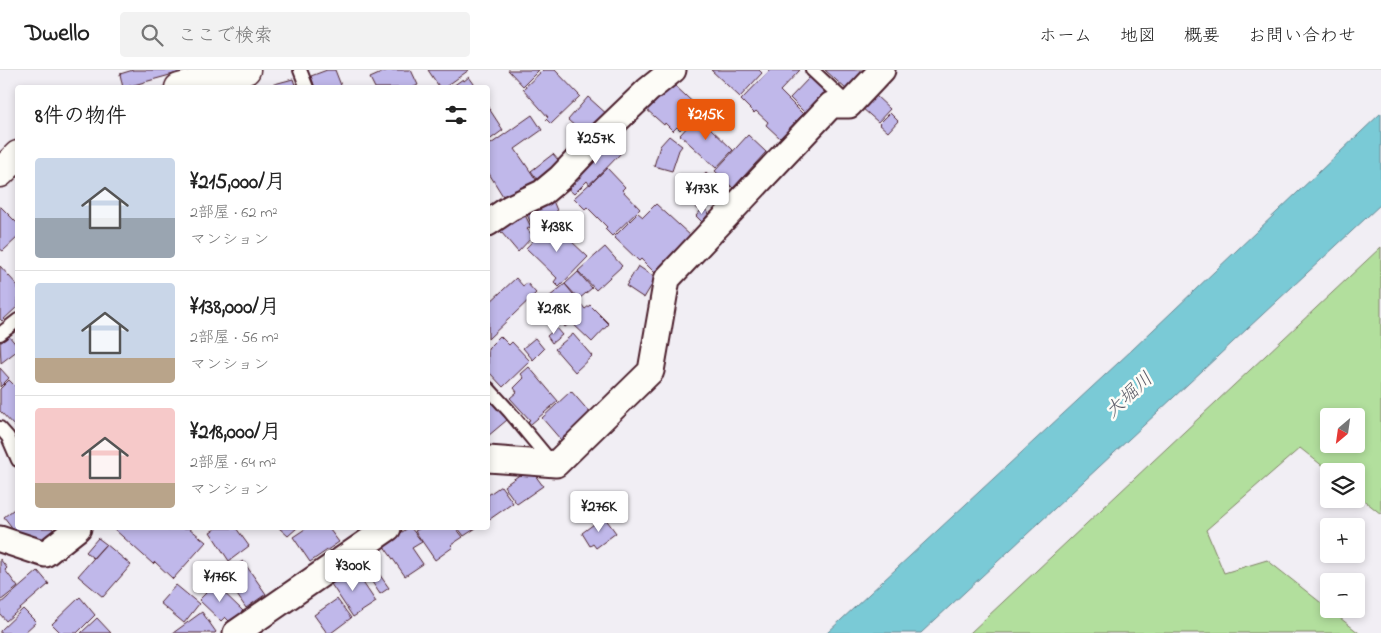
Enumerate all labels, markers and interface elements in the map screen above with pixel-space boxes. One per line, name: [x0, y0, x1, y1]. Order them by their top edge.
search box: [120, 12, 470, 57]
text: Dwello: [25, 17, 90, 52]
icon: search: [138, 21, 166, 49]
text: ここで検索: [178, 23, 273, 50]
text: ホーム: [1039, 24, 1092, 50]
text: 地図: [1120, 24, 1156, 50]
text: 概要: [1184, 24, 1220, 50]
text: お問い合わせ: [1248, 24, 1356, 50]
pin: ¥215K: [671, 98, 741, 141]
icon: filters: [442, 101, 470, 129]
text: 8件の物件: [35, 102, 127, 132]
text: ¥215K: [688, 103, 724, 127]
pin: ¥257K: [561, 122, 631, 165]
text: ¥257K: [577, 127, 615, 151]
text: ¥215,000/月: [190, 168, 286, 198]
pin: ¥173K: [667, 172, 737, 215]
text: ¥173K: [686, 177, 718, 201]
icon: home: [75, 178, 135, 238]
text: 2部屋 · 62 m²: [190, 201, 278, 225]
pin: ¥138K: [522, 210, 592, 253]
text: ¥138K: [541, 215, 573, 239]
text: マンション: [190, 228, 269, 252]
pin: ¥218K: [519, 292, 589, 335]
text: ¥138,000/月: [190, 293, 280, 323]
text: ¥218K: [537, 297, 571, 321]
icon: home: [75, 303, 135, 363]
text: 2部屋 · 56 m²: [190, 326, 279, 350]
text: マンション: [190, 353, 269, 377]
water label: 大堀川: [1100, 367, 1160, 425]
north arrow: [1320, 408, 1365, 452]
map controls: [1320, 408, 1365, 618]
text: ¥218,000/月: [190, 418, 282, 448]
icon: home: [75, 428, 135, 488]
text: 2部屋 · 64 m²: [190, 451, 276, 475]
button: layers: [1320, 463, 1365, 508]
text: マンション: [190, 478, 269, 502]
pin: ¥276K: [564, 490, 634, 533]
text: ¥276K: [581, 495, 617, 519]
button: +: [1320, 518, 1365, 563]
pin: ¥300K: [318, 550, 388, 592]
text: ¥300K: [336, 554, 370, 578]
pin: ¥176K: [185, 560, 255, 603]
text: ¥176K: [204, 565, 236, 589]
button: −: [1320, 573, 1365, 618]

